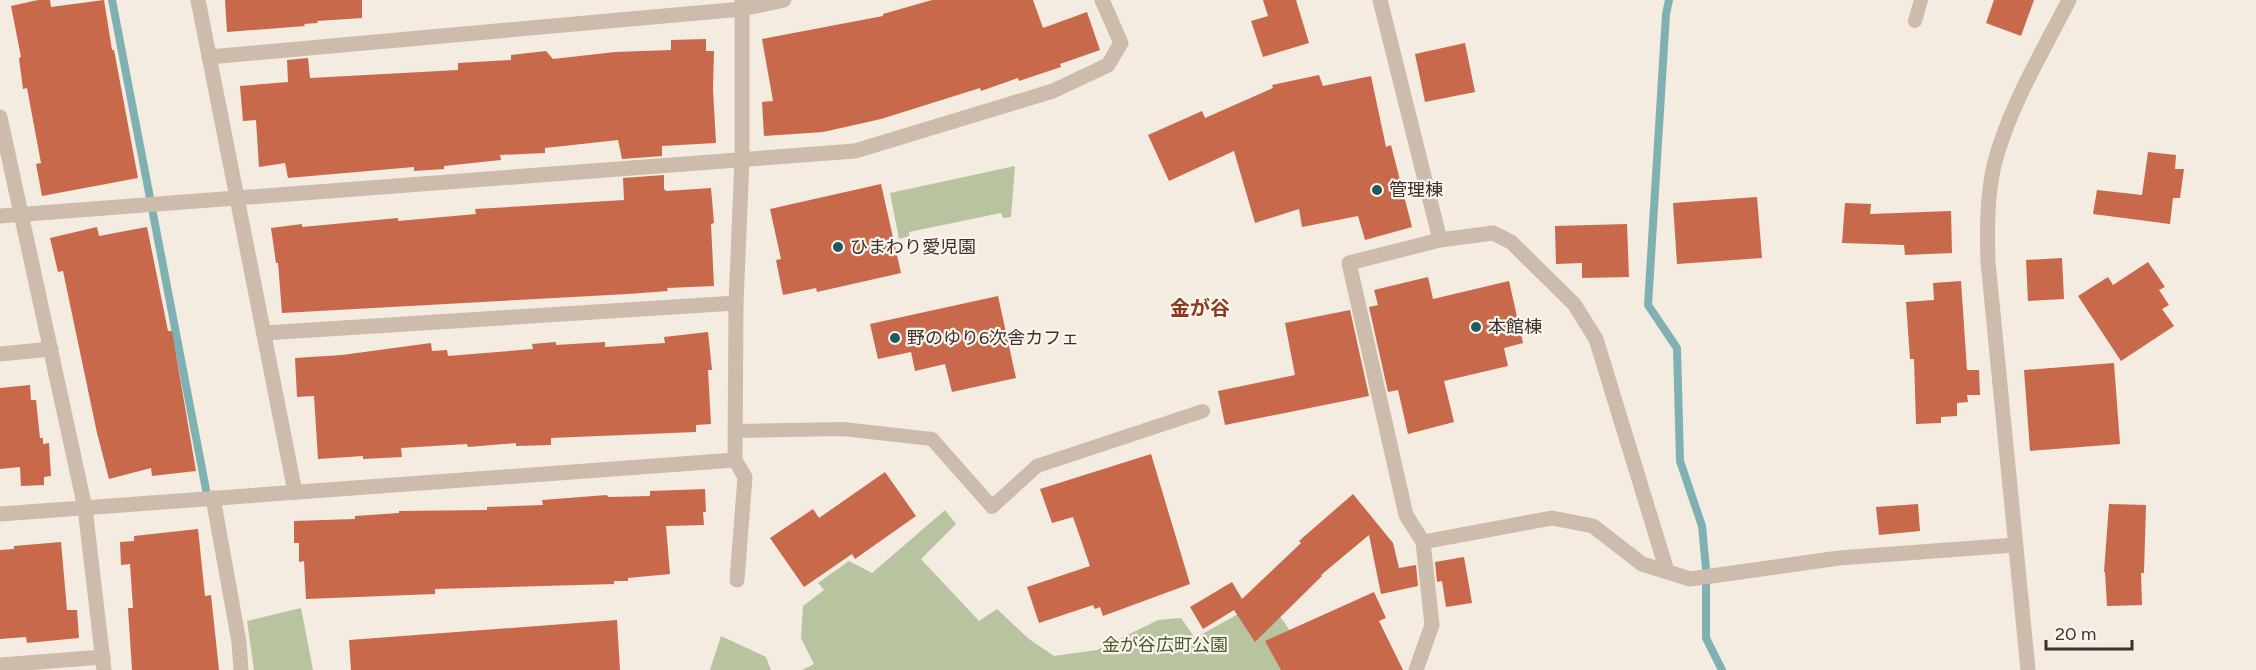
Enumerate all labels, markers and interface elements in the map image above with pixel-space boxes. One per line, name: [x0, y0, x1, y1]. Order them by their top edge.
place label: 管理棟: [1389, 179, 1443, 201]
marker: 管理棟: [1370, 183, 1384, 197]
place label: ひまわり愛児園: [850, 236, 976, 258]
marker: ひまわり愛児園: [831, 240, 845, 254]
district label: 金が谷: [1170, 296, 1230, 320]
place label: 本館棟: [1488, 316, 1542, 338]
marker: 本館棟: [1469, 320, 1483, 334]
place label: 野のゆり6次舎カフェ: [907, 327, 1079, 349]
marker: 野のゆり6次舎カフェ: [888, 331, 902, 345]
scale bar: [2046, 613, 2132, 651]
text: 20 m: [2055, 623, 2096, 645]
park label: 金が谷広町公園: [1102, 634, 1228, 656]

